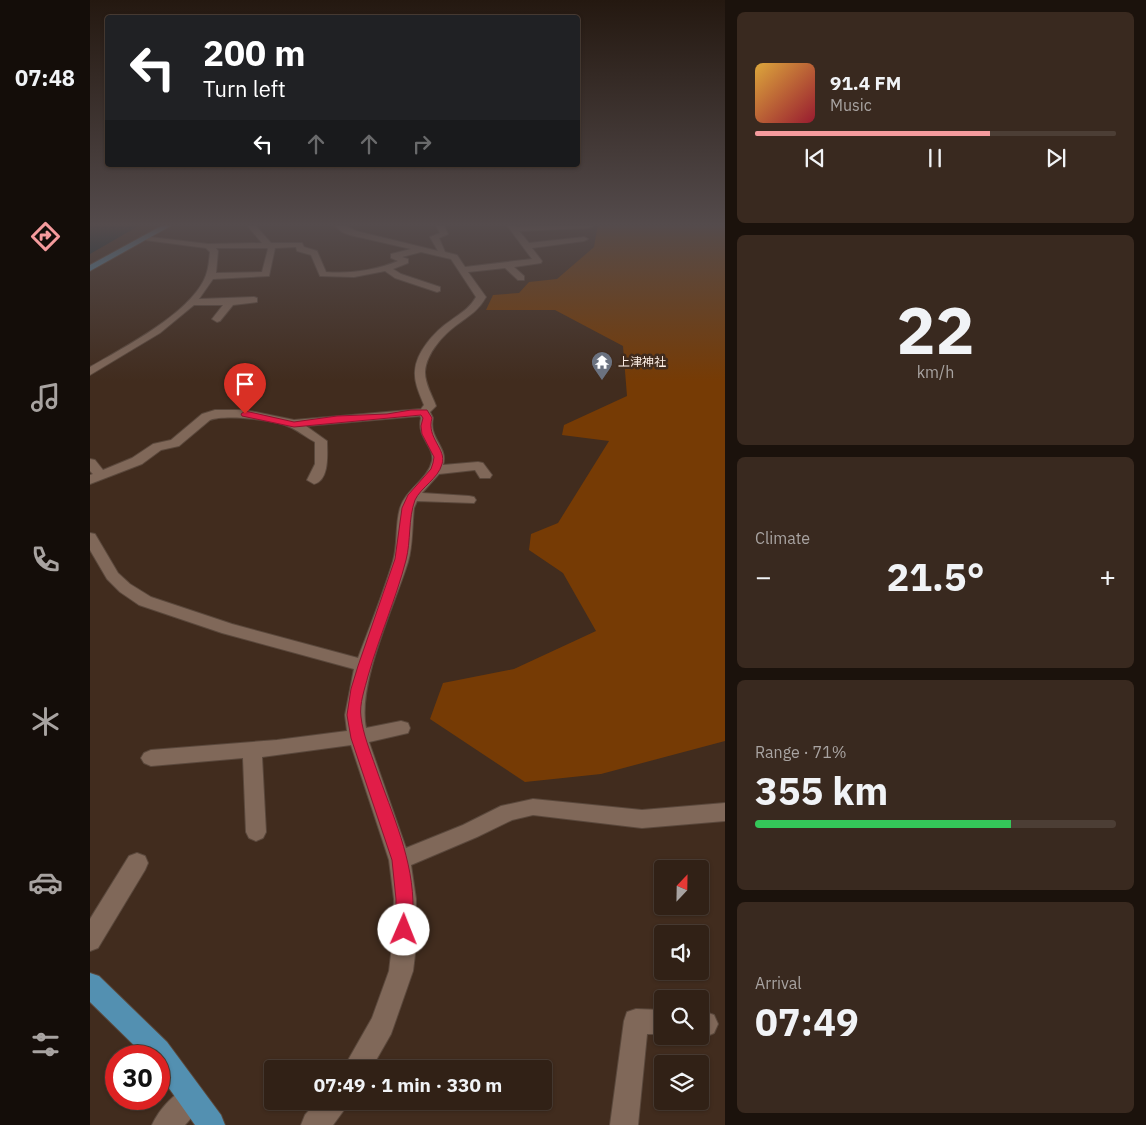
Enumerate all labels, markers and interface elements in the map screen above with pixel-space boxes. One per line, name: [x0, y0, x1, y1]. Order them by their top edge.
text: 200 m: [203, 30, 306, 76]
icon: left: [120, 35, 185, 100]
text: 07:48: [15, 63, 75, 92]
text: 91.4 FM: [830, 71, 901, 95]
text: Turn left: [203, 74, 286, 103]
text: Music: [830, 95, 872, 115]
icon: left: [249, 130, 277, 158]
icon: ahead: [302, 130, 330, 158]
icon: ahead: [355, 130, 383, 158]
icon: right: [408, 130, 436, 158]
icon: previous: [801, 144, 829, 172]
icon: pause: [921, 144, 949, 172]
icon: next: [1042, 144, 1070, 172]
icon: directions: [28, 219, 63, 254]
text: 22: [896, 287, 975, 372]
temple icon: 上津神社: [590, 350, 614, 381]
place label: 上津神社: [618, 354, 666, 369]
text: km/h: [917, 362, 954, 382]
pin: [224, 363, 266, 414]
icon: arrive: [231, 370, 259, 398]
icon: music: [28, 380, 63, 415]
text: Climate: [755, 528, 810, 548]
icon: phone: [28, 542, 63, 577]
text: 21.5°: [886, 552, 985, 601]
text: −: [755, 558, 772, 595]
text: +: [1099, 558, 1116, 595]
icon: climate: [28, 704, 63, 739]
text: Range · 71%: [755, 742, 847, 762]
text: 355 km: [755, 766, 888, 815]
north arrow: [654, 860, 709, 915]
map controls: [654, 860, 709, 1110]
icon: car: [28, 865, 63, 900]
position arrow: [377, 903, 429, 955]
button: sound: [654, 925, 709, 980]
text: Arrival: [755, 973, 802, 993]
button: search: [654, 990, 709, 1045]
text: 07:49: [755, 997, 859, 1046]
icon: filters: [28, 1027, 63, 1062]
speed limit sign: 30: [105, 1045, 170, 1110]
button: layers: [654, 1055, 709, 1110]
text: 07:49 · 1 min · 330 m: [314, 1073, 502, 1097]

